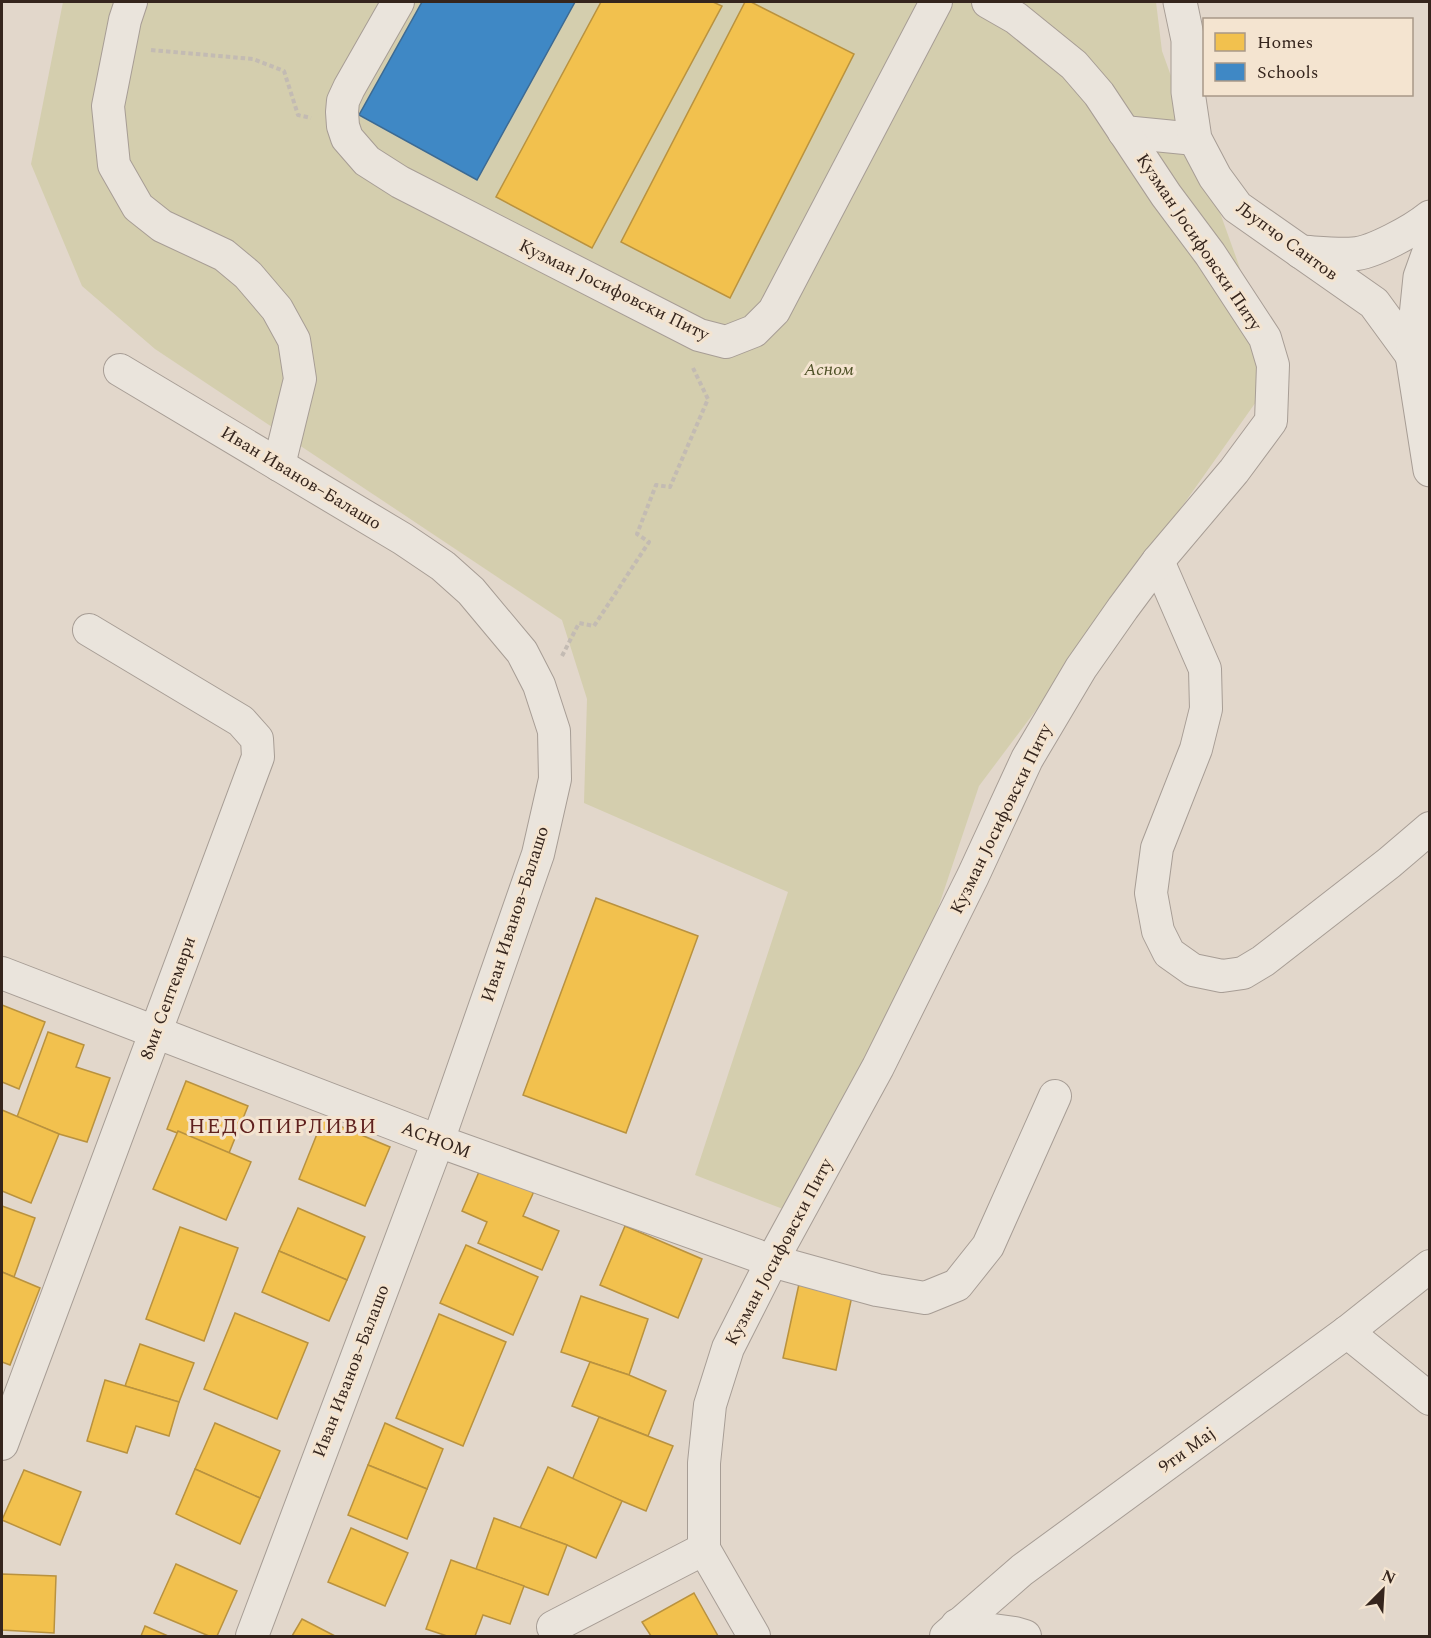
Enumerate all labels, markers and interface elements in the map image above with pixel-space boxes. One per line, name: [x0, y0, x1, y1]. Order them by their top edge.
legend: [1203, 18, 1413, 96]
text: Homes: [1257, 29, 1313, 56]
text: Schools: [1257, 59, 1319, 86]
street label: Кузман Јосифовски Питу: [1129, 148, 1269, 337]
street label: Љупчо Сантов: [1230, 195, 1344, 287]
street label: Кузман Јосифовски Питу: [514, 232, 715, 349]
park label: Асном: [803, 356, 854, 383]
street label: Иван Иванов–Балашо: [215, 419, 387, 537]
street label: Кузман Јосифовски Питу: [943, 718, 1060, 919]
street label: Иван Иванов–Балашо: [474, 823, 556, 1005]
street label: 8ми Септември: [133, 932, 203, 1064]
district label: НЕДОПИРЛИВИ: [188, 1111, 378, 1143]
street label: АСНОМ: [397, 1114, 475, 1166]
street label: Кузман Јосифовски Питу: [718, 1152, 841, 1351]
street label: Иван Иванов–Балашо: [306, 1281, 396, 1461]
street label: 9ти Мај: [1153, 1420, 1221, 1480]
north arrow: [1353, 1560, 1413, 1620]
text: N: [1378, 1564, 1400, 1591]

